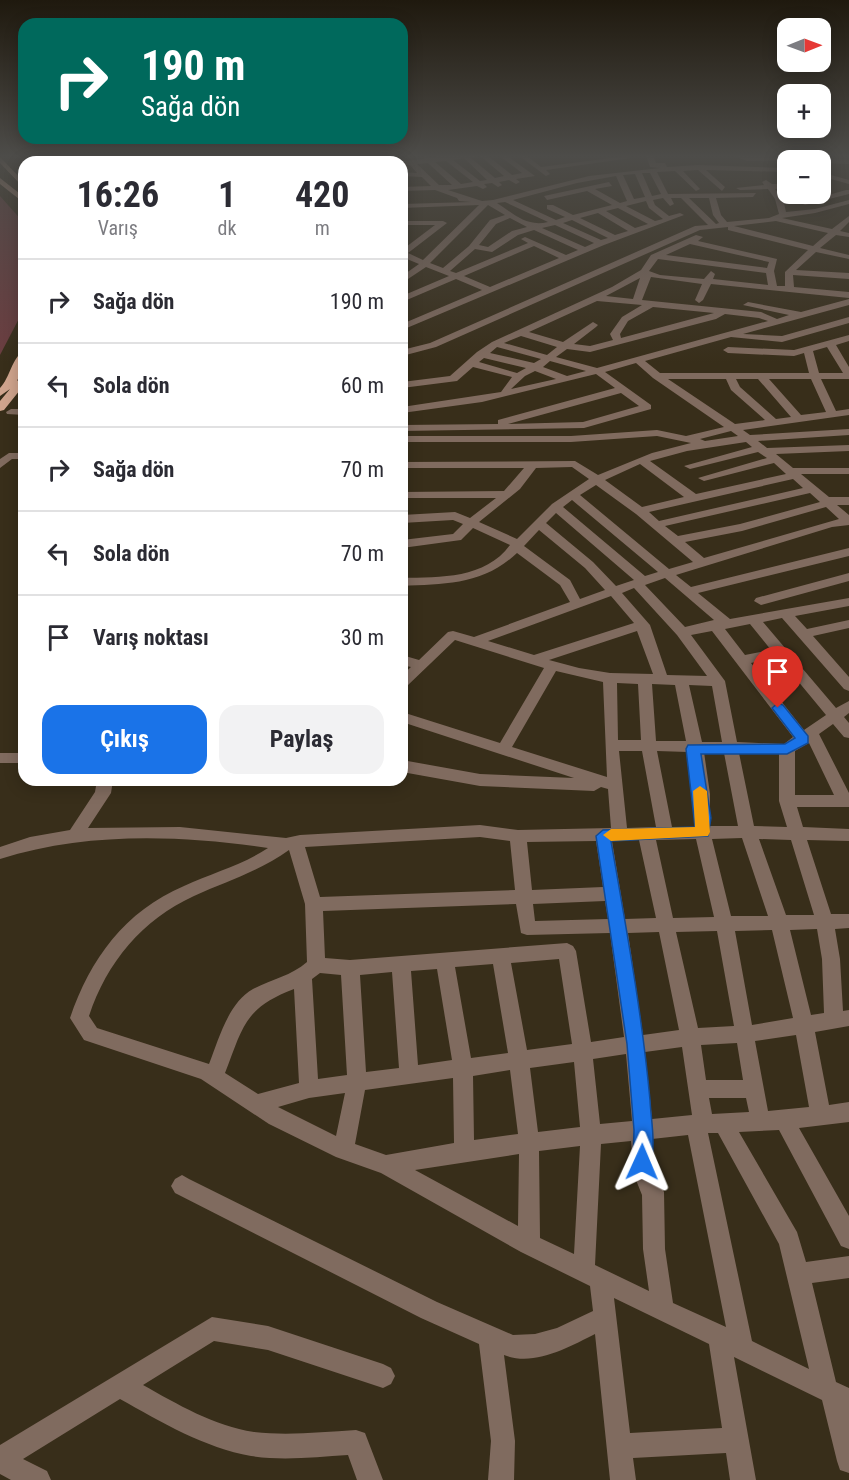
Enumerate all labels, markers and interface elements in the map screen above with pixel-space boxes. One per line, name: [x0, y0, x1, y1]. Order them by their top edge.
north arrow: [777, 18, 831, 72]
map controls: [777, 18, 831, 204]
text: 190 m: [141, 41, 246, 90]
icon: right: [42, 42, 120, 120]
button: +: [777, 84, 831, 138]
text: Sağa dön: [141, 91, 240, 123]
button: −: [777, 150, 831, 204]
text: 16:26: [76, 174, 159, 216]
text: 1: [218, 174, 236, 216]
text: 420: [295, 174, 350, 216]
text: Varış: [98, 216, 138, 240]
text: dk: [218, 216, 236, 240]
text: m: [315, 216, 330, 240]
icon: right: [42, 285, 75, 318]
text: Sağa dön: [93, 289, 174, 314]
text: 190 m: [330, 289, 384, 314]
icon: left: [42, 369, 75, 402]
text: Sola dön: [93, 373, 169, 398]
text: 60 m: [341, 373, 384, 398]
icon: right: [42, 453, 75, 486]
text: Sağa dön: [93, 457, 174, 482]
text: 70 m: [341, 457, 384, 482]
icon: left: [42, 537, 75, 570]
text: Sola dön: [93, 541, 169, 566]
text: 70 m: [341, 541, 384, 566]
icon: arrive: [42, 621, 75, 654]
text: Varış noktası: [93, 625, 209, 650]
text: 30 m: [341, 625, 384, 650]
pin: [752, 646, 803, 708]
icon: arrive: [761, 655, 794, 688]
button: Çıkış: [42, 705, 207, 774]
button: Paylaş: [219, 705, 384, 774]
position arrow: [610, 1130, 674, 1194]

